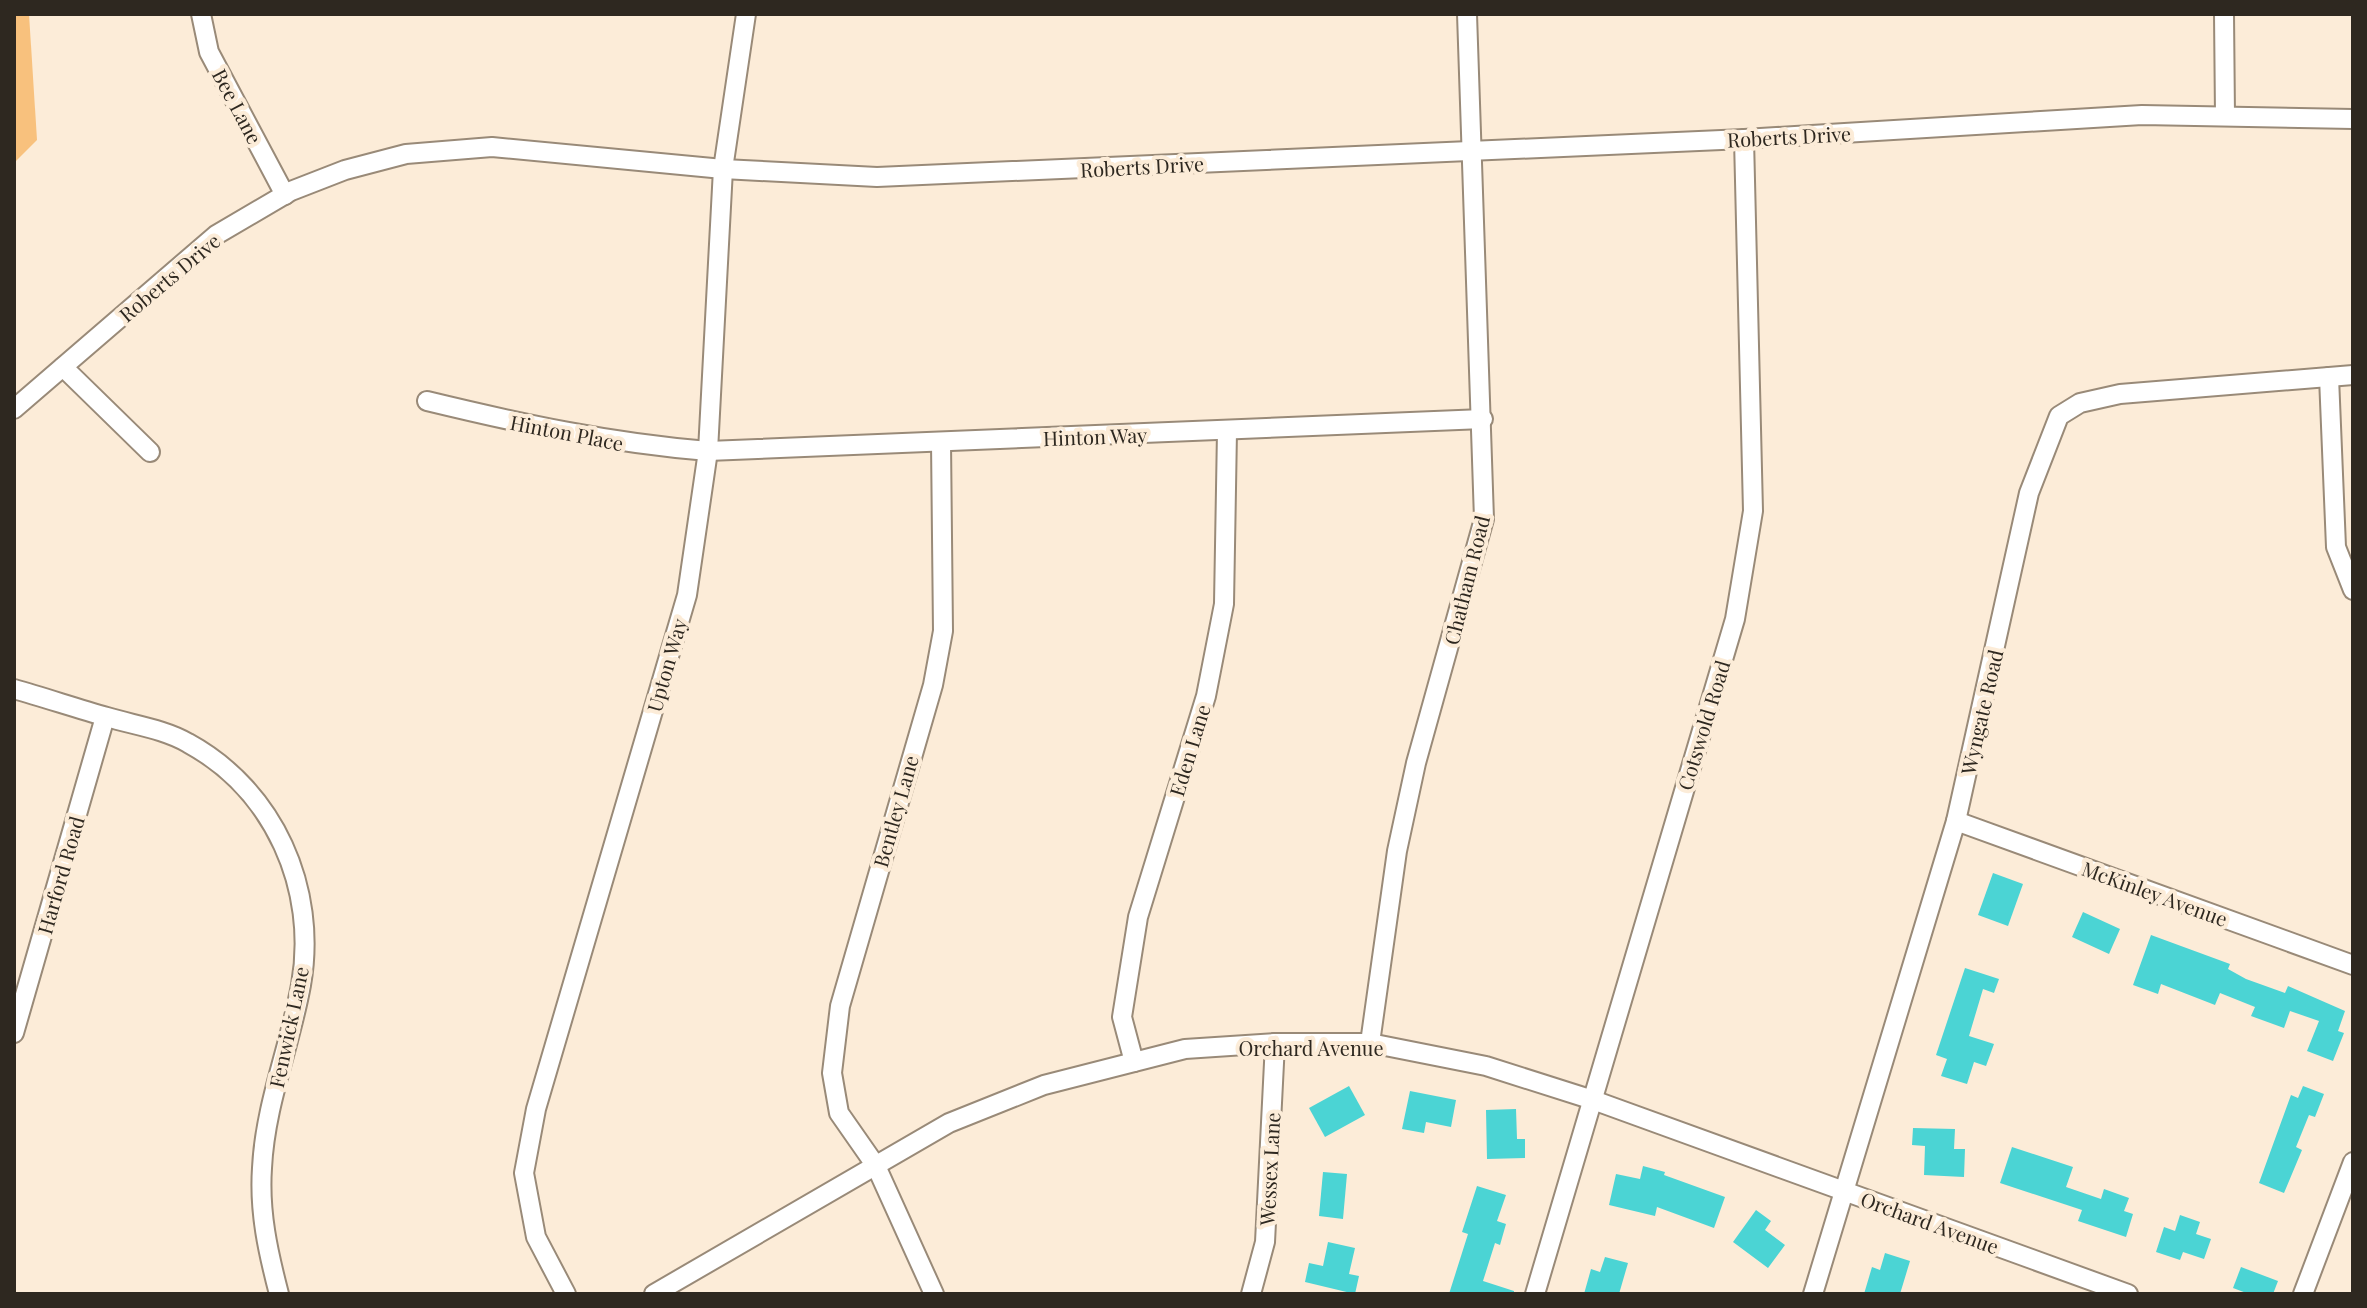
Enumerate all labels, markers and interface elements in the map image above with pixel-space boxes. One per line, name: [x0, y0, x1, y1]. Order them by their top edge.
street label: Bee Lane: [207, 64, 269, 148]
street label: Roberts Drive: [1726, 119, 1852, 153]
street label: Roberts Drive: [1079, 149, 1205, 183]
street label: Roberts Drive: [113, 227, 225, 327]
street label: Hinton Place: [508, 408, 626, 456]
street label: Hinton Way: [1042, 421, 1148, 451]
street label: Chatham Road: [1437, 512, 1495, 648]
street label: Upton Way: [640, 615, 692, 715]
street label: Wyngate Road: [1953, 646, 2009, 778]
street label: Cotswold Road: [1670, 656, 1736, 793]
street label: Eden Lane: [1162, 701, 1216, 799]
street label: Bentley Lane: [866, 752, 924, 870]
street label: Harford Road: [30, 812, 90, 937]
street label: McKinley Avenue: [2079, 854, 2231, 932]
street label: Fenwick Lane: [262, 964, 314, 1090]
street label: Orchard Avenue: [1238, 1034, 1384, 1061]
street label: Wessex Lane: [1252, 1112, 1285, 1227]
street label: Orchard Avenue: [1857, 1184, 2003, 1260]

